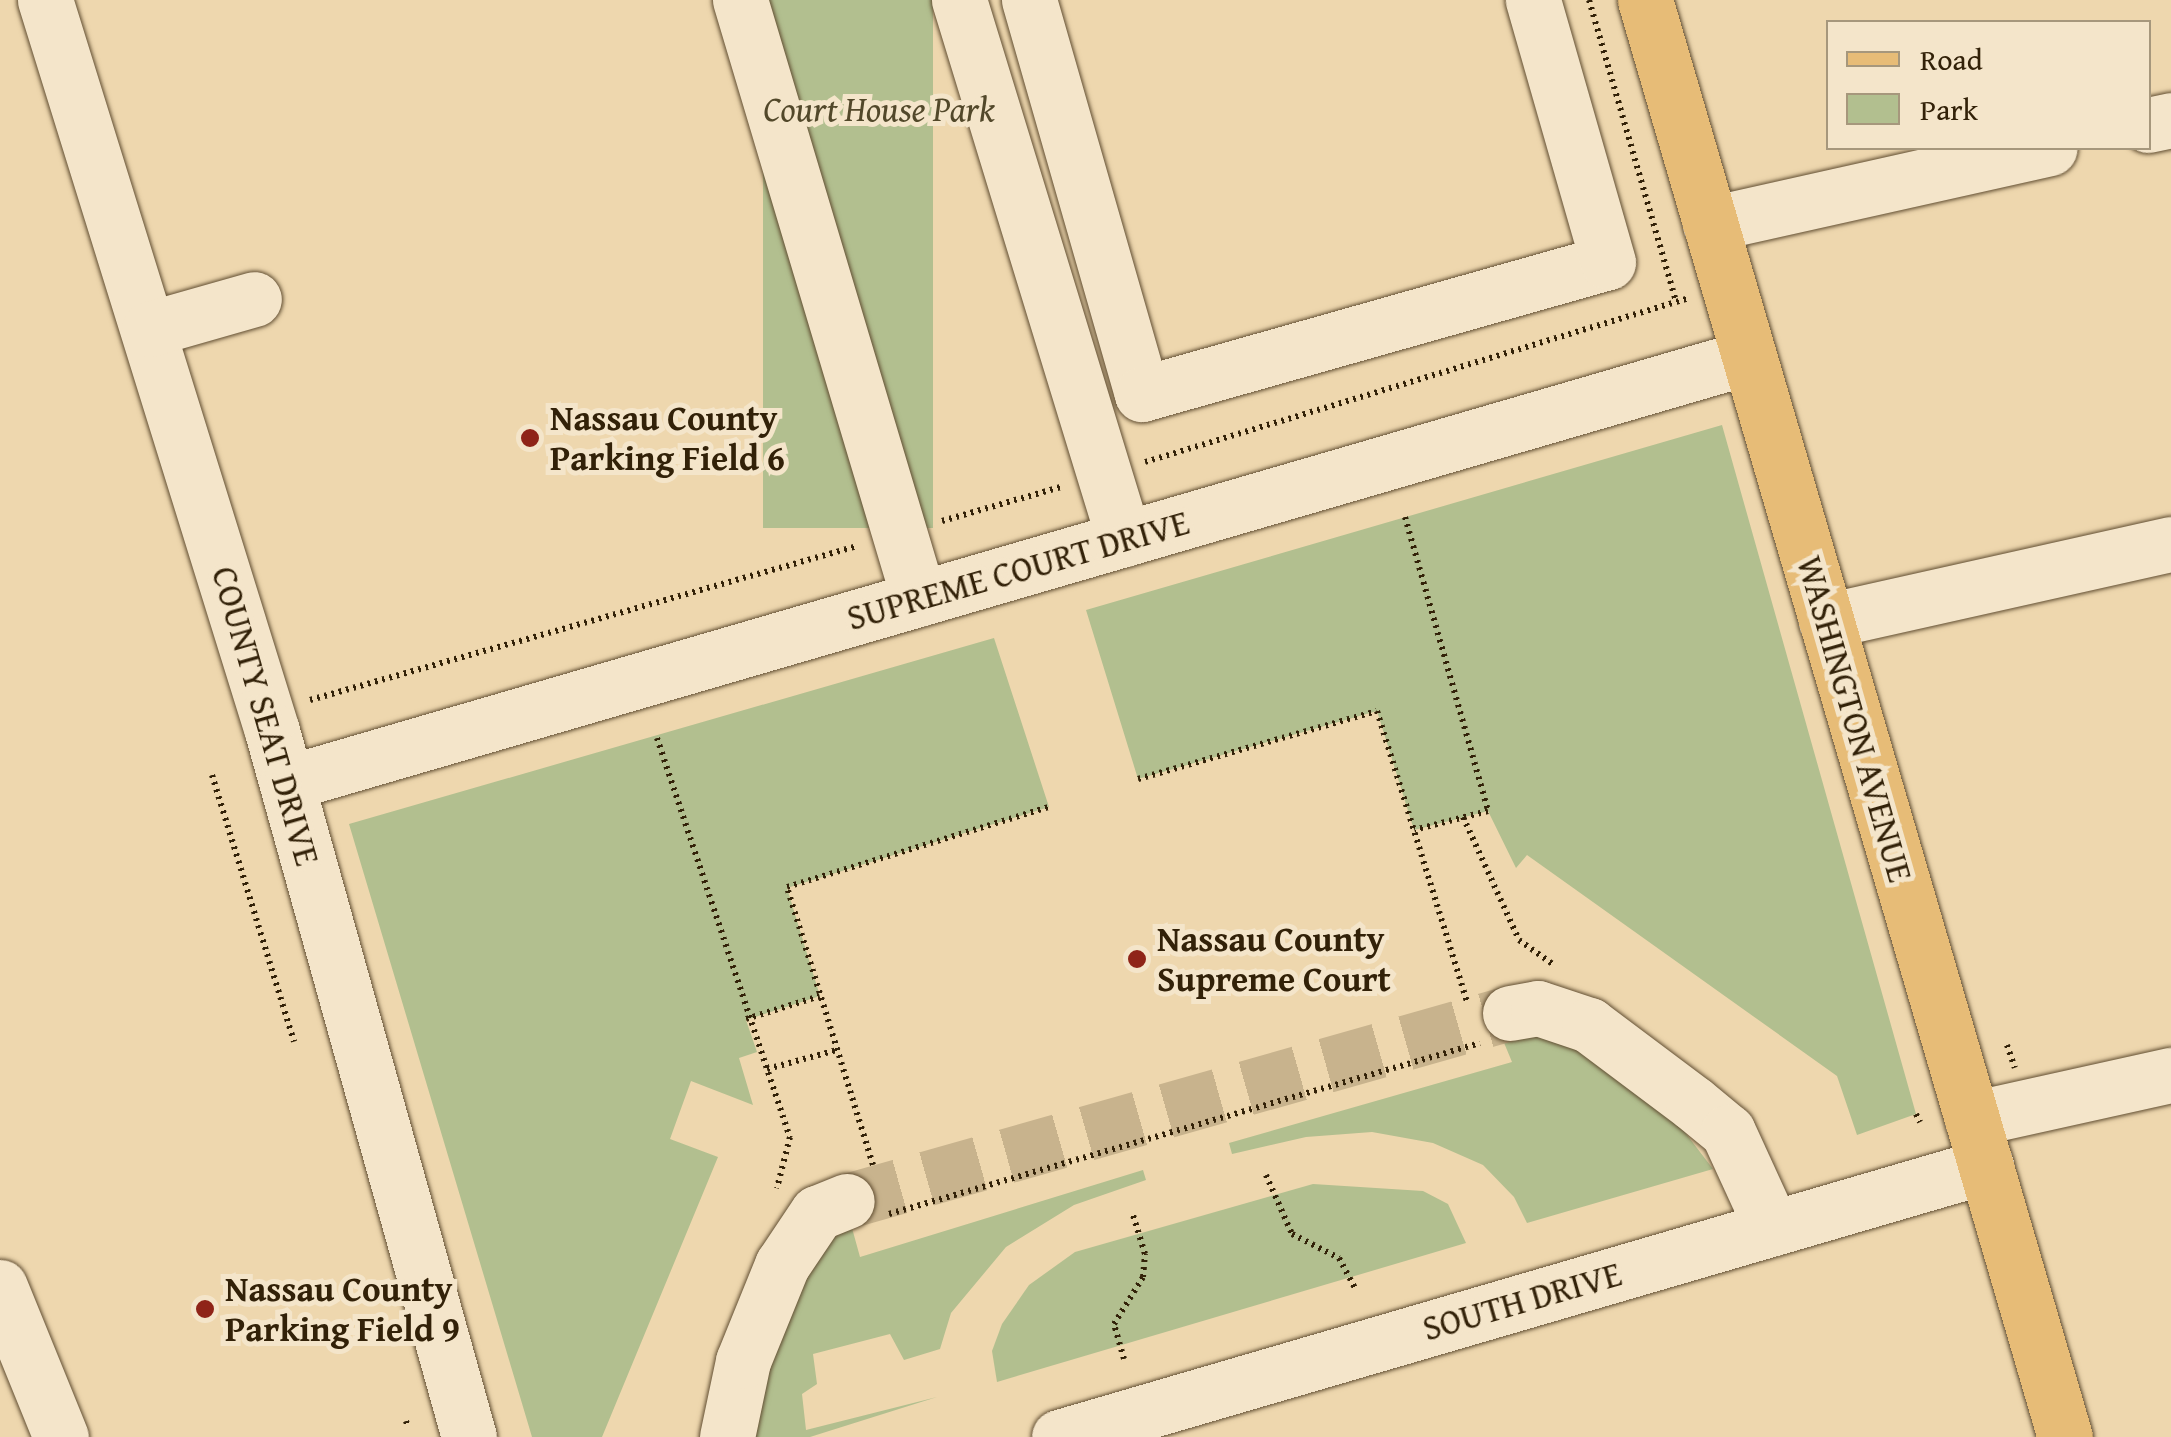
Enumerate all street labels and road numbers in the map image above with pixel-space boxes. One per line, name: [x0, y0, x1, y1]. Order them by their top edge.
street label: SUPREME COURT DRIVE: [842, 501, 1194, 639]
street label: WASHINGTON AVENUE: [1788, 551, 1922, 887]
street label: COUNTY SEAT DRIVE: [203, 562, 329, 870]
street label: SOUTH DRIVE: [1418, 1253, 1626, 1349]

